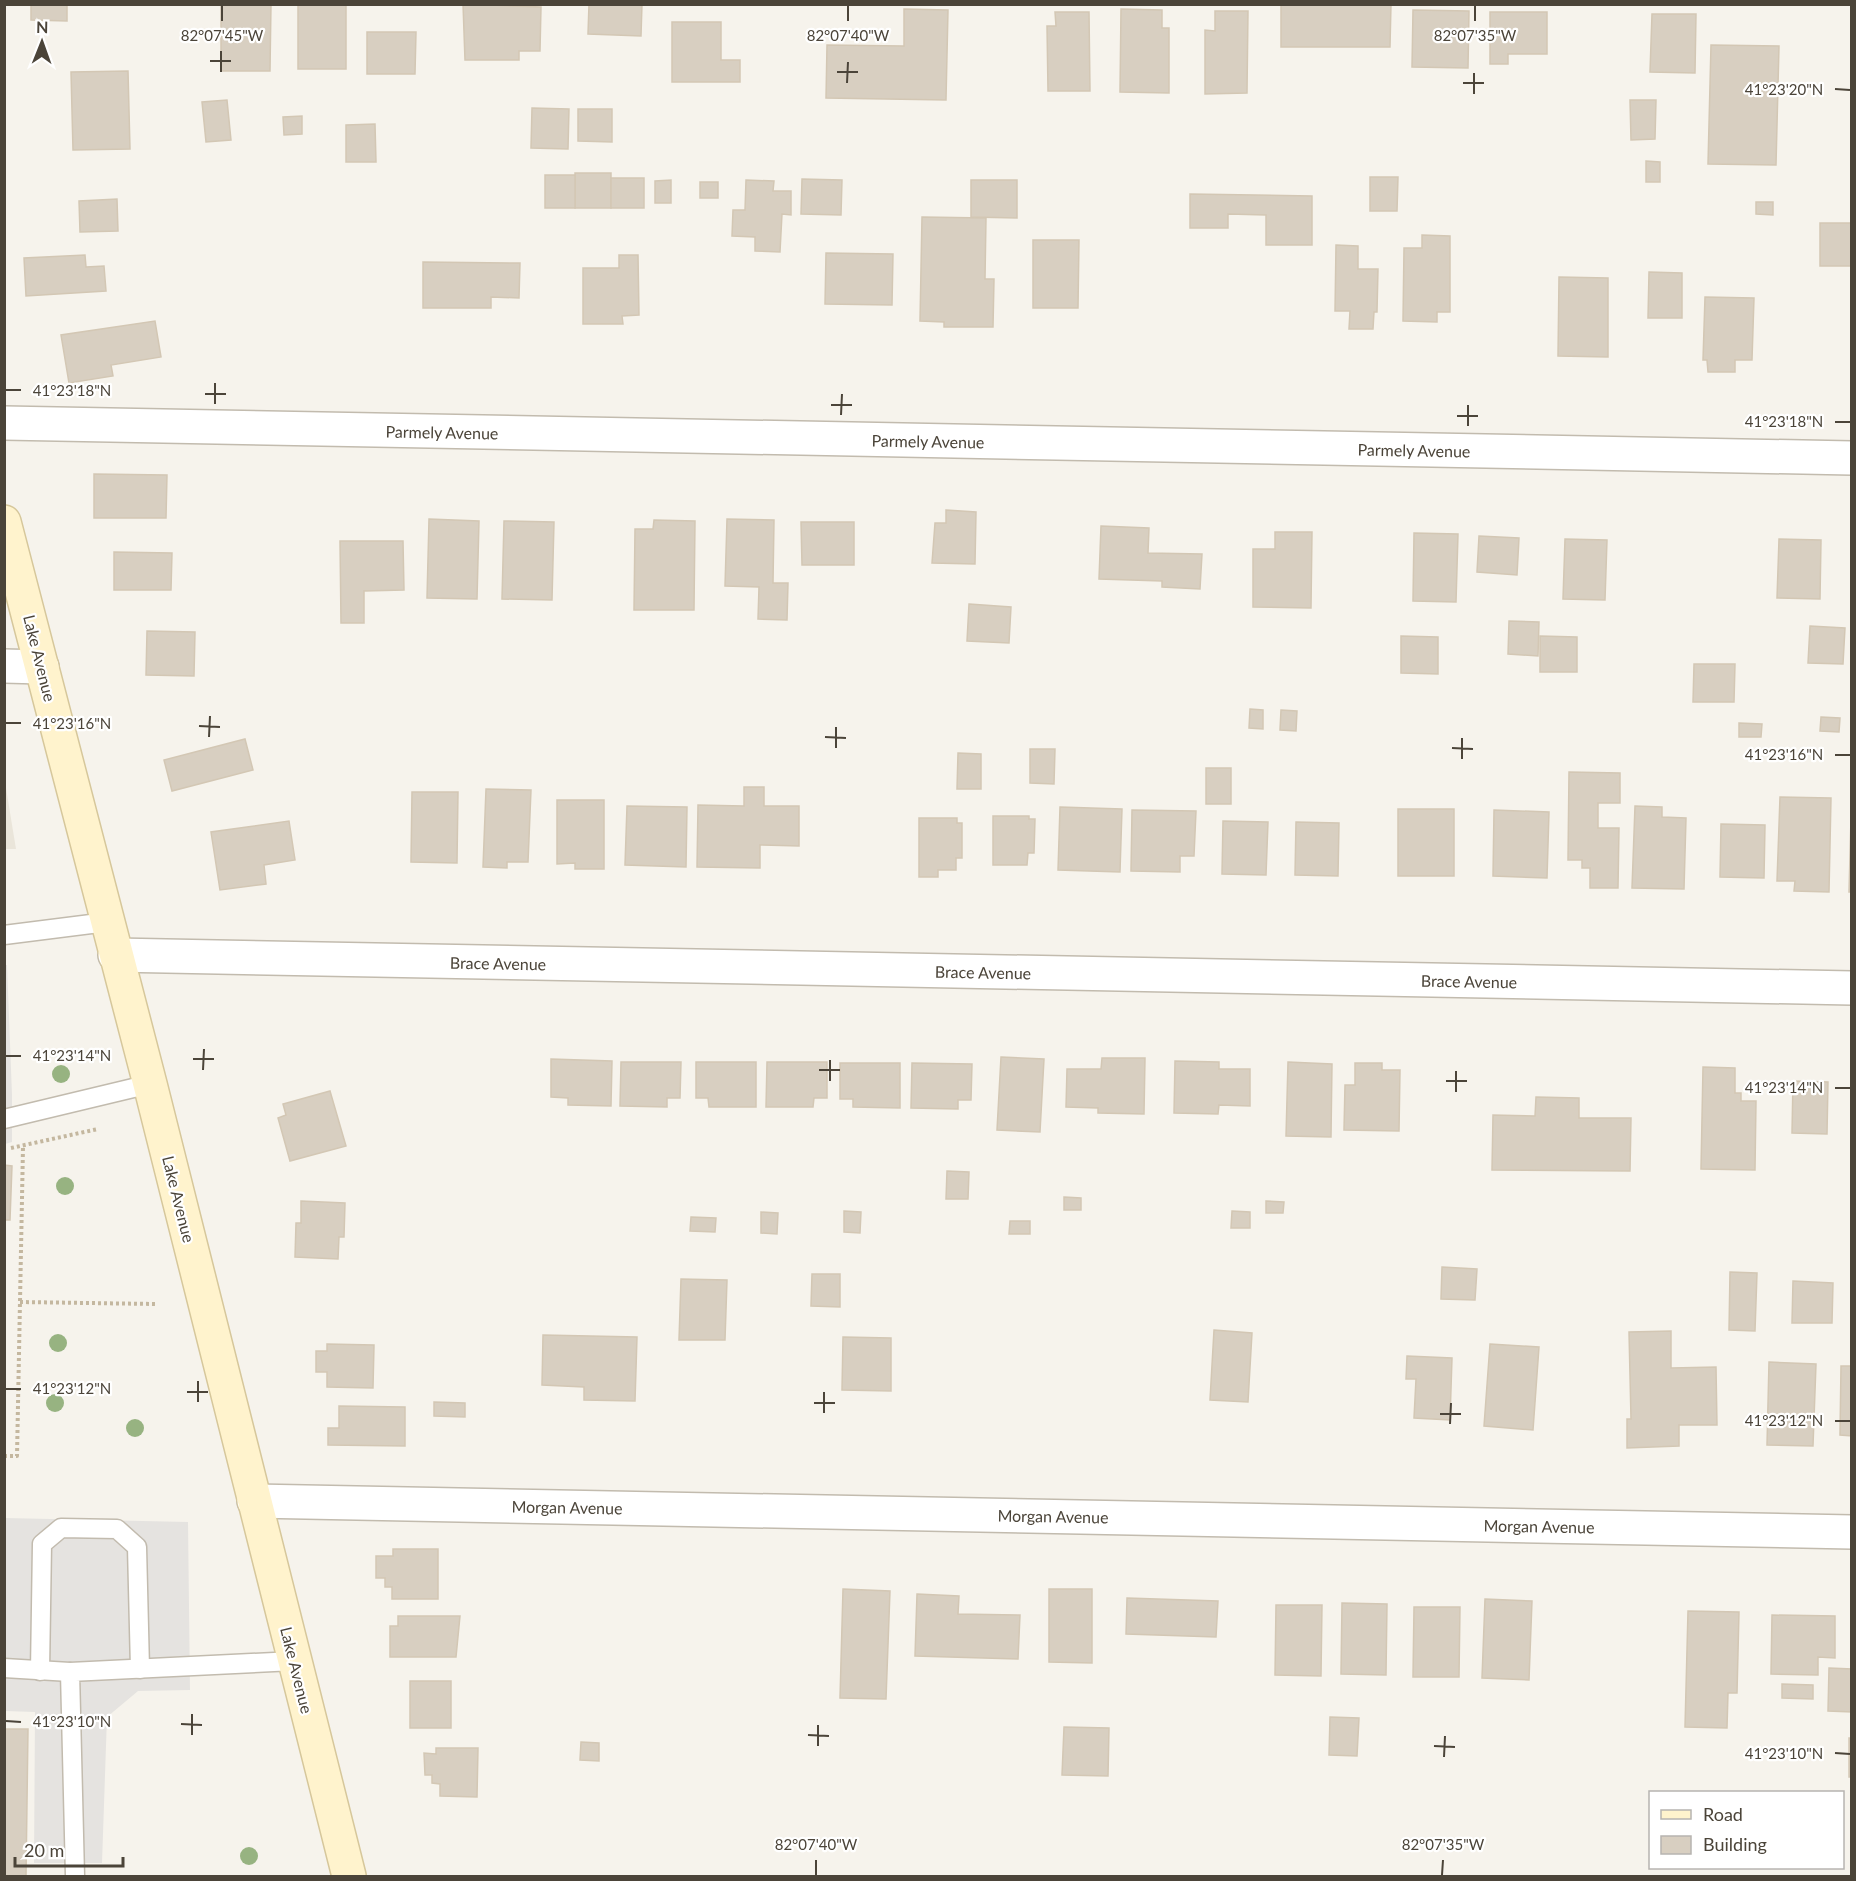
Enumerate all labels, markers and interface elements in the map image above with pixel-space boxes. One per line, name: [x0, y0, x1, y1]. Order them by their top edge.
north arrow: [12, 12, 72, 72]
text: N: [36, 17, 49, 36]
text: 82°07'45"W: [181, 26, 264, 44]
text: 82°07'40"W: [807, 26, 890, 44]
text: 82°07'35"W: [1434, 26, 1517, 44]
text: 41°23'20"N: [1745, 80, 1823, 98]
text: 41°23'18"N: [33, 381, 111, 399]
text: 41°23'18"N: [1745, 412, 1823, 430]
street label: Parmely Avenue: [385, 422, 499, 442]
street label: Parmely Avenue: [871, 431, 985, 451]
street label: Parmely Avenue: [1357, 440, 1471, 460]
street label: Lake Avenue: [20, 613, 60, 703]
text: 41°23'16"N: [33, 714, 111, 732]
text: 41°23'16"N: [1745, 745, 1823, 763]
street label: Brace Avenue: [450, 953, 546, 973]
street label: Brace Avenue: [935, 962, 1031, 982]
street label: Brace Avenue: [1421, 971, 1517, 991]
text: 41°23'14"N: [33, 1046, 111, 1064]
text: 41°23'14"N: [1745, 1078, 1823, 1096]
street label: Lake Avenue: [159, 1154, 199, 1244]
text: 41°23'12"N: [33, 1379, 111, 1397]
text: 41°23'12"N: [1745, 1411, 1823, 1429]
street label: Morgan Avenue: [511, 1497, 623, 1517]
street label: Morgan Avenue: [997, 1506, 1109, 1526]
street label: Morgan Avenue: [1483, 1516, 1595, 1536]
street label: Lake Avenue: [277, 1625, 317, 1715]
text: 41°23'10"N: [33, 1712, 111, 1730]
text: 41°23'10"N: [1745, 1744, 1823, 1762]
legend: [1649, 1791, 1844, 1869]
text: Road: [1703, 1803, 1743, 1825]
scale bar: [15, 1830, 123, 1868]
text: Building: [1703, 1833, 1767, 1855]
text: 82°07'40"W: [775, 1835, 858, 1853]
text: 82°07'35"W: [1402, 1835, 1485, 1853]
text: 20 m: [24, 1839, 64, 1861]

